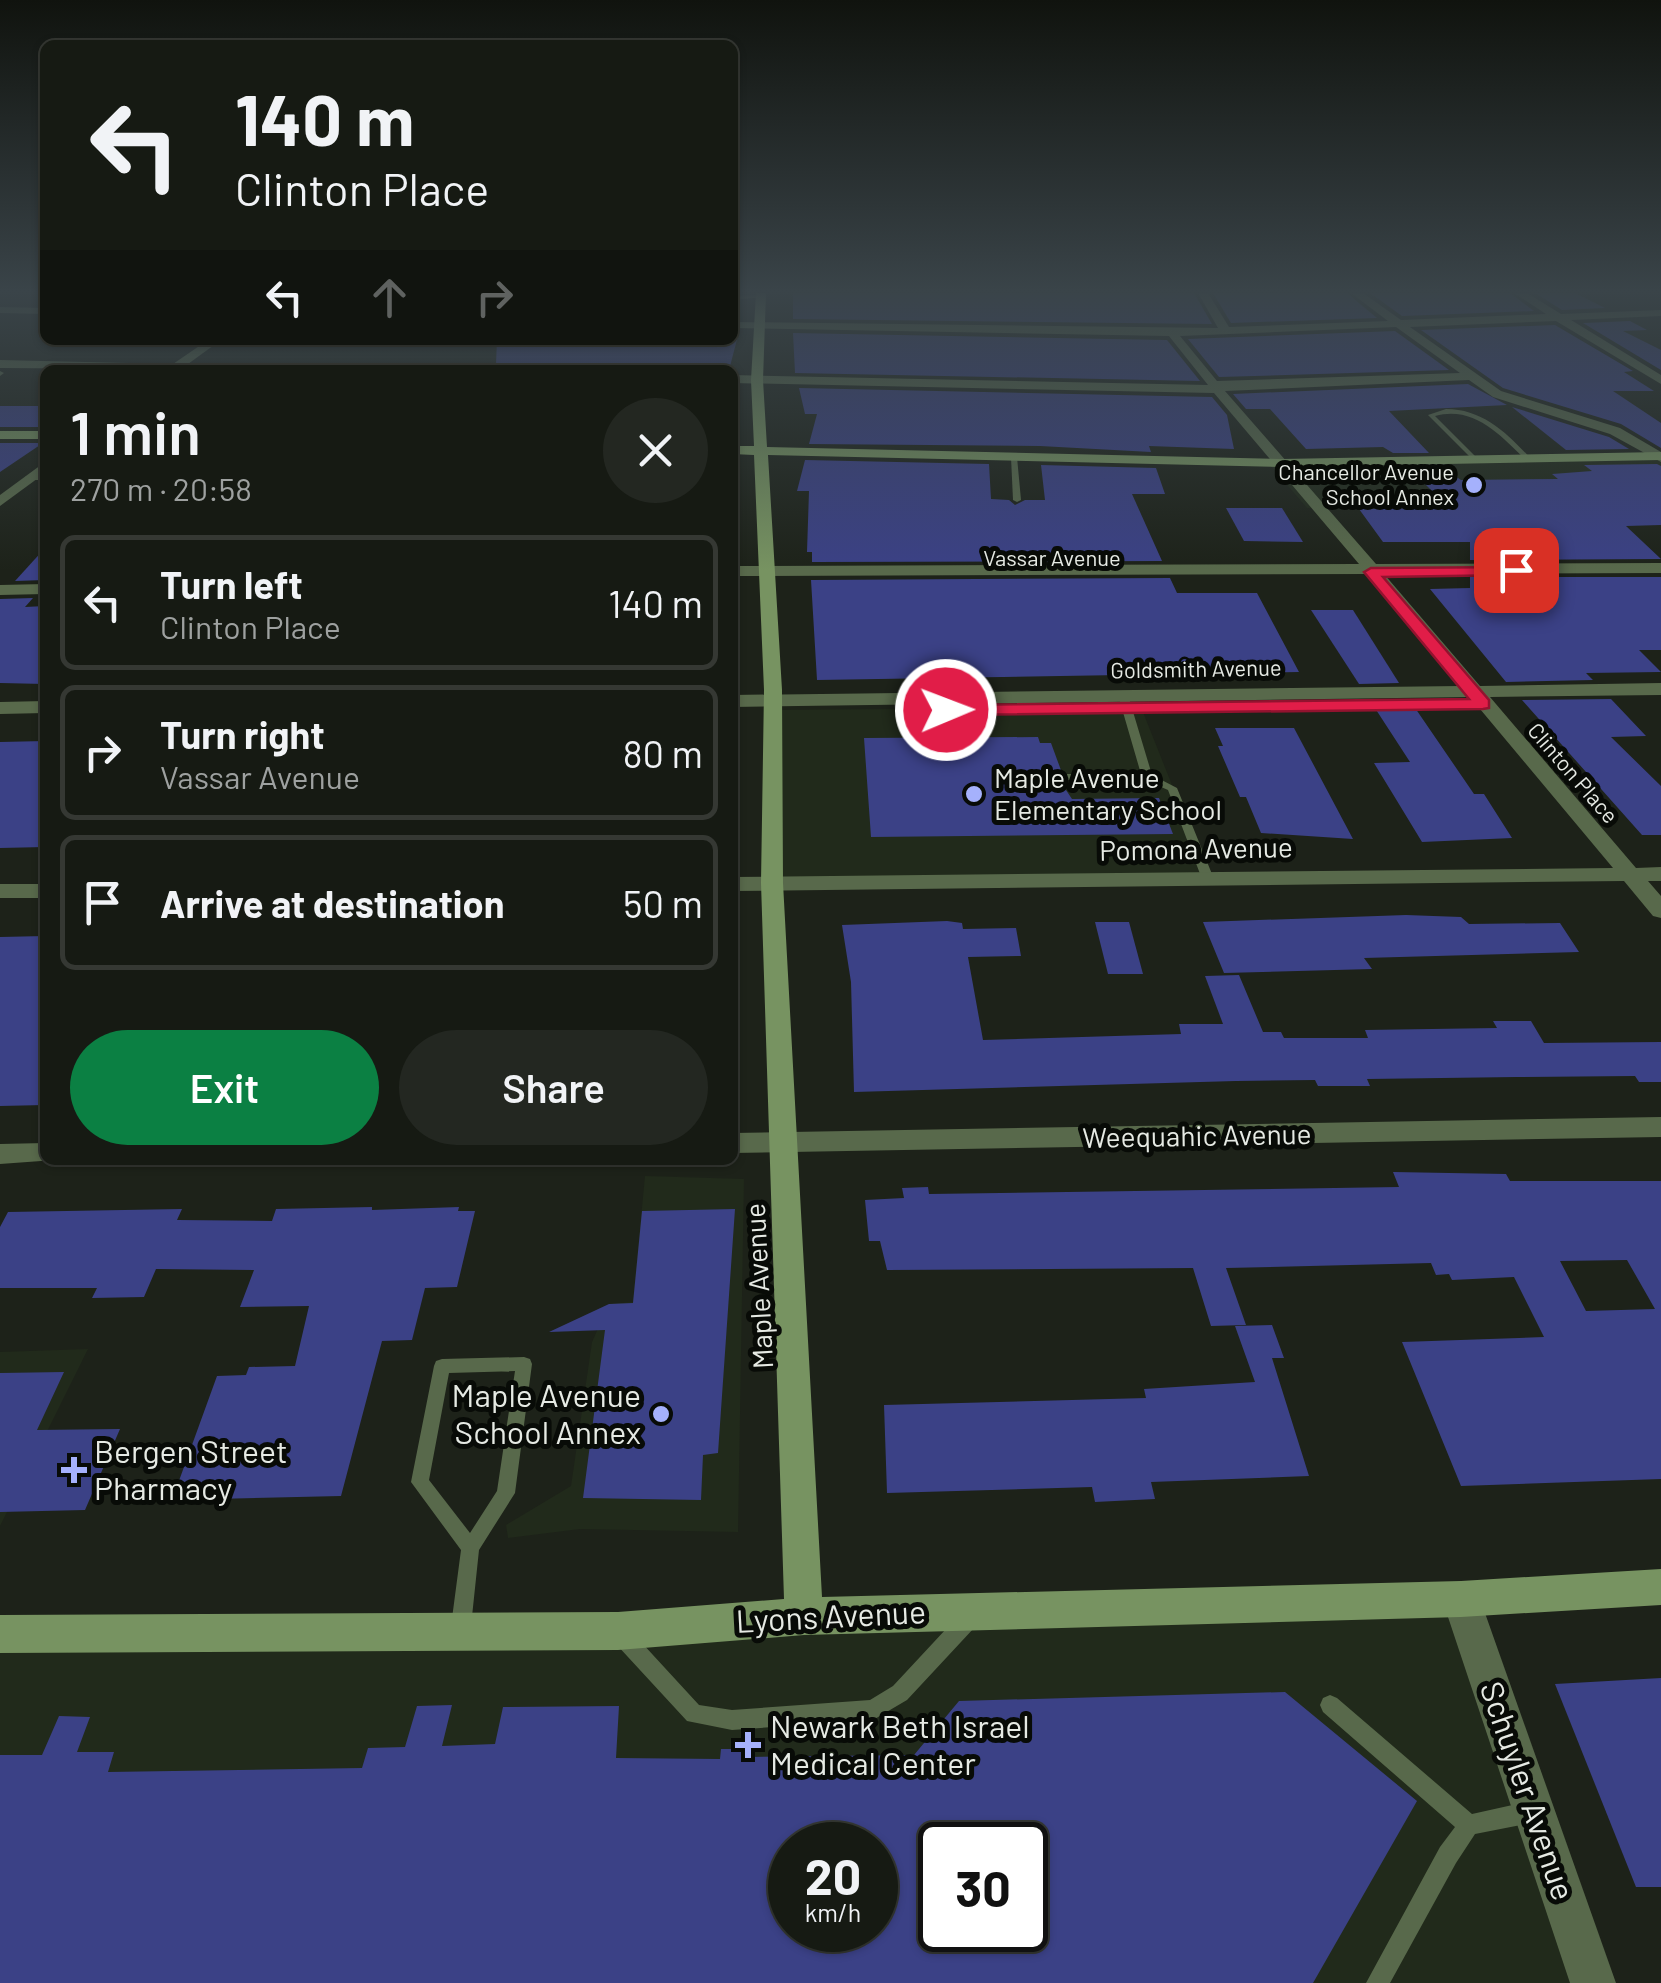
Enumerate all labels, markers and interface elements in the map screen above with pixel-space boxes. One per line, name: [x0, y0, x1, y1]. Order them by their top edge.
text: 140 m: [235, 76, 414, 160]
icon: left: [70, 80, 200, 210]
text: Clinton Place: [235, 161, 489, 215]
icon: left: [257, 270, 312, 325]
icon: ahead: [362, 270, 417, 325]
icon: right: [467, 270, 522, 325]
text: 1 min: [70, 395, 201, 467]
button: close: [603, 398, 708, 503]
place label: Chancellor Avenue School Annex: [1278, 458, 1454, 509]
text: 270 m · 20:58: [70, 469, 252, 507]
marker: Chancellor Avenue School Annex: [1463, 474, 1485, 496]
pin: [1474, 528, 1559, 613]
icon: arrive: [1489, 543, 1544, 598]
street label: Vassar Avenue: [983, 544, 1121, 570]
text: Turn left: [160, 561, 303, 607]
icon: left: [75, 575, 130, 630]
text: 140 m: [608, 580, 703, 626]
text: Clinton Place: [160, 607, 341, 645]
street label: Goldsmith Avenue: [1110, 654, 1282, 682]
position arrow: [894, 658, 998, 762]
text: Turn right: [160, 711, 325, 757]
street label: Clinton Place: [1523, 717, 1624, 828]
icon: right: [75, 725, 130, 780]
text: 80 m: [623, 730, 703, 776]
text: Vassar Avenue: [160, 757, 360, 795]
place label: Maple Avenue Elementary School: [994, 760, 1222, 826]
marker: Maple Avenue Elementary School: [963, 783, 985, 805]
street label: Pomona Avenue: [1099, 829, 1293, 867]
icon: arrive: [75, 875, 130, 930]
text: Arrive at destination: [160, 880, 505, 926]
text: 50 m: [623, 880, 703, 926]
button: Exit: [70, 1030, 379, 1145]
button: Share: [399, 1030, 708, 1145]
street label: Weequahic Avenue: [1082, 1116, 1312, 1154]
street label: Maple Avenue: [737, 1202, 779, 1370]
place label: Maple Avenue School Annex: [452, 1375, 641, 1450]
marker: Maple Avenue School Annex: [650, 1403, 672, 1425]
place label: Bergen Street Pharmacy: [94, 1431, 288, 1506]
marker: Bergen Street Pharmacy: [63, 1459, 85, 1481]
street label: Lyons Avenue: [735, 1591, 927, 1639]
street label: Schuyler Avenue: [1474, 1676, 1584, 1905]
place label: Newark Beth Israel Medical Center: [770, 1706, 1030, 1781]
marker: Newark Beth Israel Medical Center: [735, 1732, 761, 1758]
speed limit sign: 30: [918, 1822, 1048, 1952]
text: 20: [805, 1845, 861, 1905]
text: km/h: [805, 1897, 861, 1927]

